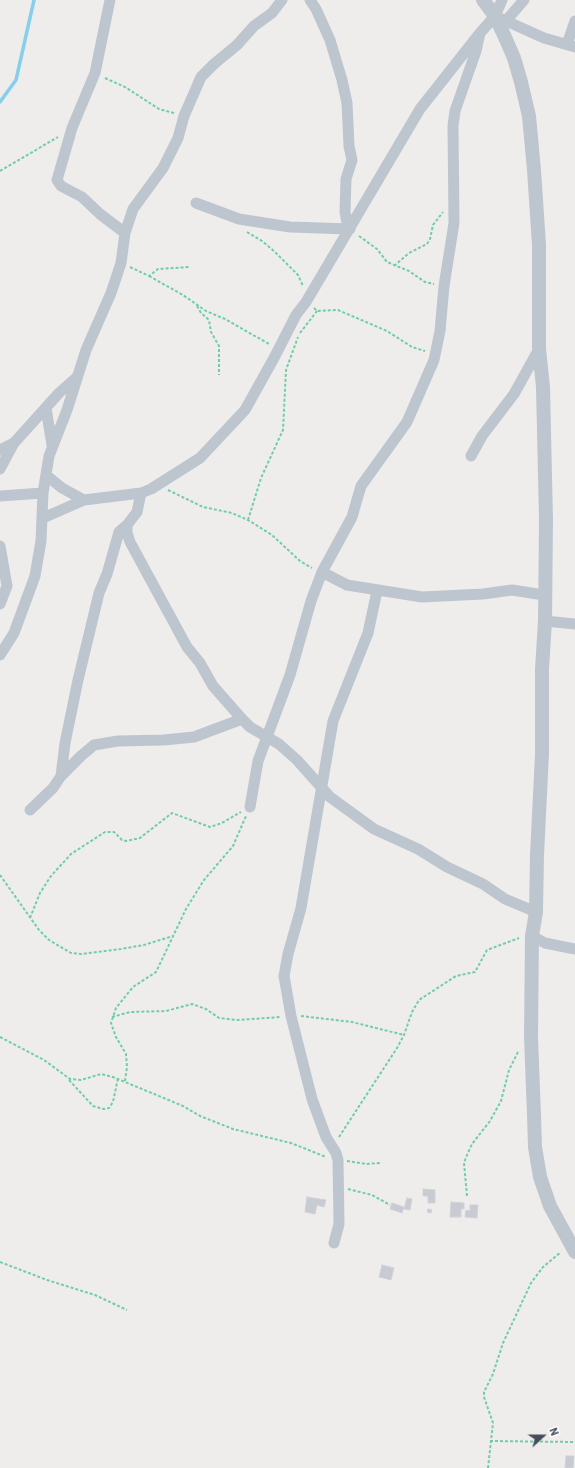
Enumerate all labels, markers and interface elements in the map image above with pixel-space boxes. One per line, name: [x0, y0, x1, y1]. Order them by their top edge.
north arrow: [523, 1416, 563, 1456]
text: N: [547, 1426, 562, 1437]

